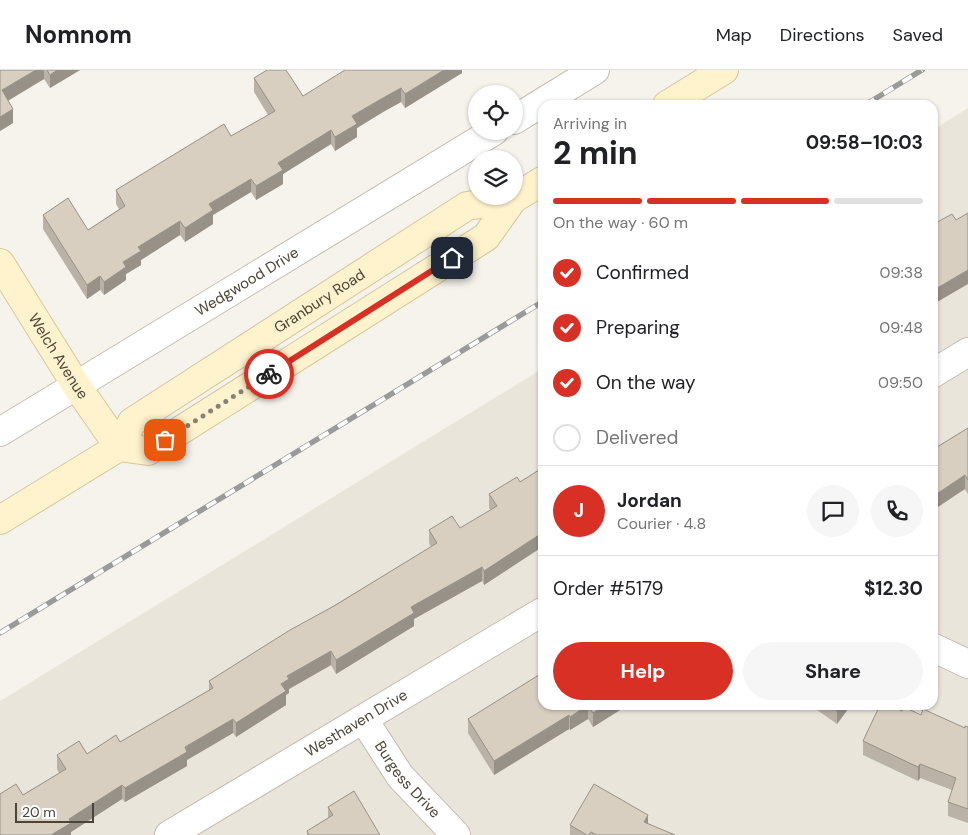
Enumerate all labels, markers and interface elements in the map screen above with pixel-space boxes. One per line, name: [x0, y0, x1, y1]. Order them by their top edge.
text: Nomnom: [25, 19, 132, 50]
text: Map: [716, 23, 752, 47]
text: Directions: [780, 23, 865, 47]
text: Saved: [893, 23, 943, 47]
map controls: [468, 85, 523, 205]
button: locate: [468, 85, 523, 140]
text: Arriving in: [553, 113, 627, 134]
text: 09:58–10:03: [806, 130, 923, 155]
text: 2 min: [553, 132, 638, 174]
button: layers: [468, 150, 523, 205]
text: On the way · 60 m: [553, 212, 688, 233]
pin: [431, 237, 473, 279]
street label: Wedgwood Drive: [191, 242, 302, 321]
icon: home: [438, 244, 466, 272]
icon: check: [553, 259, 581, 287]
text: Confirmed: [596, 260, 689, 285]
text: 09:38: [880, 262, 923, 283]
street label: Granbury Road: [270, 264, 369, 338]
street label: Welch Avenue: [24, 310, 93, 403]
icon: check: [553, 314, 581, 342]
text: Preparing: [596, 315, 680, 340]
text: 09:48: [879, 317, 923, 338]
courier: [244, 349, 294, 399]
icon: bike: [255, 360, 283, 388]
icon: check: [553, 369, 581, 397]
text: On the way: [596, 370, 696, 395]
text: 09:50: [878, 372, 923, 393]
pin: [144, 419, 186, 461]
text: Delivered: [596, 425, 678, 450]
icon: bag: [151, 426, 179, 454]
button: chat: [807, 485, 859, 537]
button: phone: [871, 485, 923, 537]
text: Jordan: [617, 488, 682, 513]
text: J: [574, 498, 584, 523]
text: Courier · 4.8: [617, 513, 706, 534]
text: Order #5179: [553, 576, 664, 601]
text: $12.30: [864, 576, 923, 601]
button: Help: [553, 642, 733, 700]
button: Share: [743, 642, 923, 700]
street label: Westhaven Drive: [301, 685, 411, 762]
street label: Burgess Drive: [370, 737, 445, 822]
scale bar: [15, 800, 94, 823]
text: 20 m: [22, 803, 56, 821]

